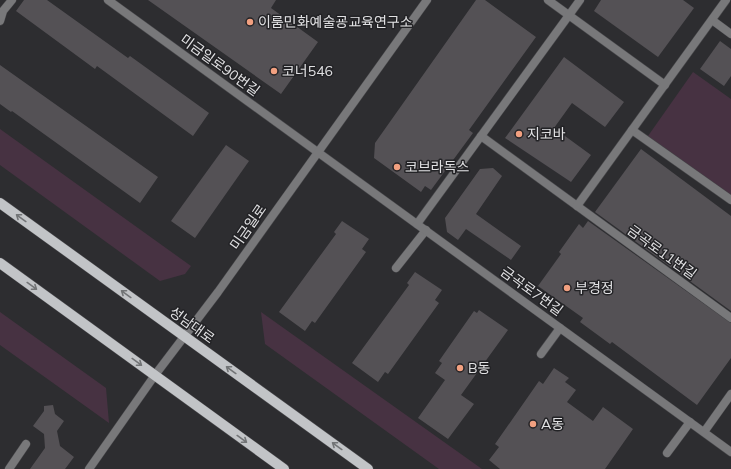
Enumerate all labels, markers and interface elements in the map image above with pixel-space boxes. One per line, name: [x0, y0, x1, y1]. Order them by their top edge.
place label: 이룸민화예술굥교육연구소: [258, 13, 413, 31]
marker: 이룸민화예술굥교육연구소: [245, 17, 255, 27]
street label: 미금일로90번길: [177, 30, 263, 100]
place label: 코너546: [282, 62, 333, 80]
marker: 코너546: [269, 66, 279, 76]
place label: 지코바: [527, 125, 566, 143]
marker: 지코바: [514, 129, 524, 139]
place label: 코브라독스: [405, 158, 470, 176]
marker: 코브라독스: [392, 162, 402, 172]
street label: 미금일로: [226, 201, 270, 253]
one-way arrow: [15, 214, 26, 222]
street label: 금곡로11번길: [624, 221, 700, 283]
street label: 금곡로7번길: [497, 262, 567, 320]
place label: 부경정: [575, 279, 614, 297]
one-way arrow: [26, 281, 37, 290]
marker: 부경정: [562, 283, 572, 293]
one-way arrow: [121, 290, 132, 298]
street label: 성남대로: [166, 303, 218, 347]
one-way arrow: [131, 358, 142, 366]
place label: B동: [468, 359, 491, 377]
marker: B동: [455, 363, 465, 373]
one-way arrow: [226, 366, 237, 374]
place label: A동: [541, 415, 564, 433]
marker: A동: [528, 419, 538, 429]
one-way arrow: [236, 435, 247, 443]
one-way arrow: [331, 442, 342, 450]

